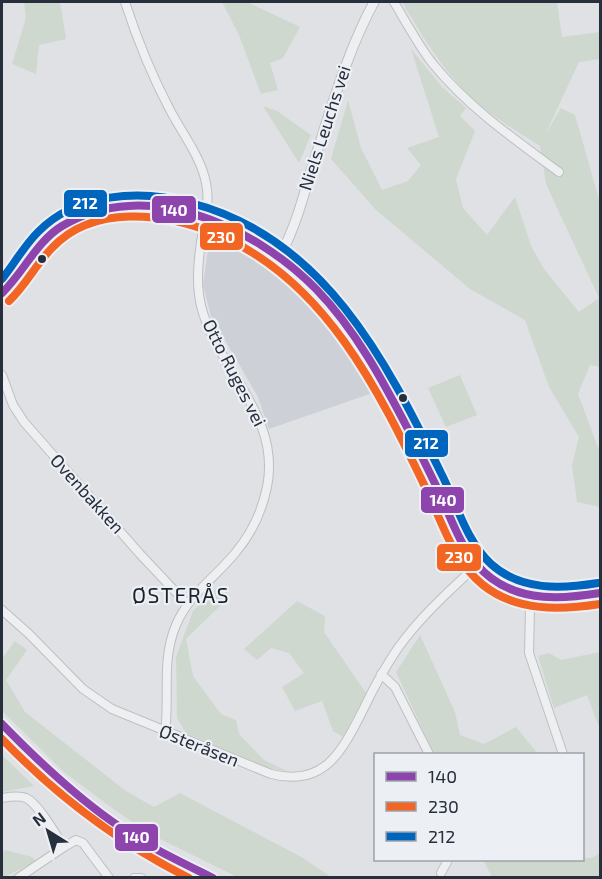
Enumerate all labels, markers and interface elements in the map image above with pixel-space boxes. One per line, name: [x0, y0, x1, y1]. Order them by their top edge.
street label: Niels Leuchs vei: [293, 62, 355, 193]
line badge: 212: [63, 189, 108, 218]
text: 212: [72, 193, 98, 212]
line badge: 140: [151, 195, 197, 224]
text: 140: [160, 200, 188, 219]
line badge: 230: [199, 222, 244, 251]
text: 230: [207, 227, 235, 246]
unlabelled marker: [36, 253, 48, 265]
street label: Otto Ruges vei: [198, 315, 271, 430]
unlabelled marker: [397, 392, 409, 404]
line badge: 212: [404, 429, 449, 458]
text: 212: [413, 433, 439, 452]
street label: Ovenbakken: [46, 449, 129, 538]
line badge: 140: [420, 486, 465, 514]
text: 140: [429, 490, 457, 509]
line badge: 230: [436, 543, 482, 572]
text: 230: [445, 547, 473, 566]
district label: ØSTERÅS: [132, 582, 230, 607]
street label: Østeråsen: [156, 719, 242, 771]
legend: [374, 753, 584, 861]
text: 140: [428, 765, 457, 787]
text: 230: [428, 795, 459, 817]
north arrow: [18, 801, 78, 861]
text: N: [28, 808, 49, 830]
line badge: 140: [114, 823, 159, 852]
text: 212: [428, 825, 455, 847]
text: 140: [122, 827, 150, 846]

